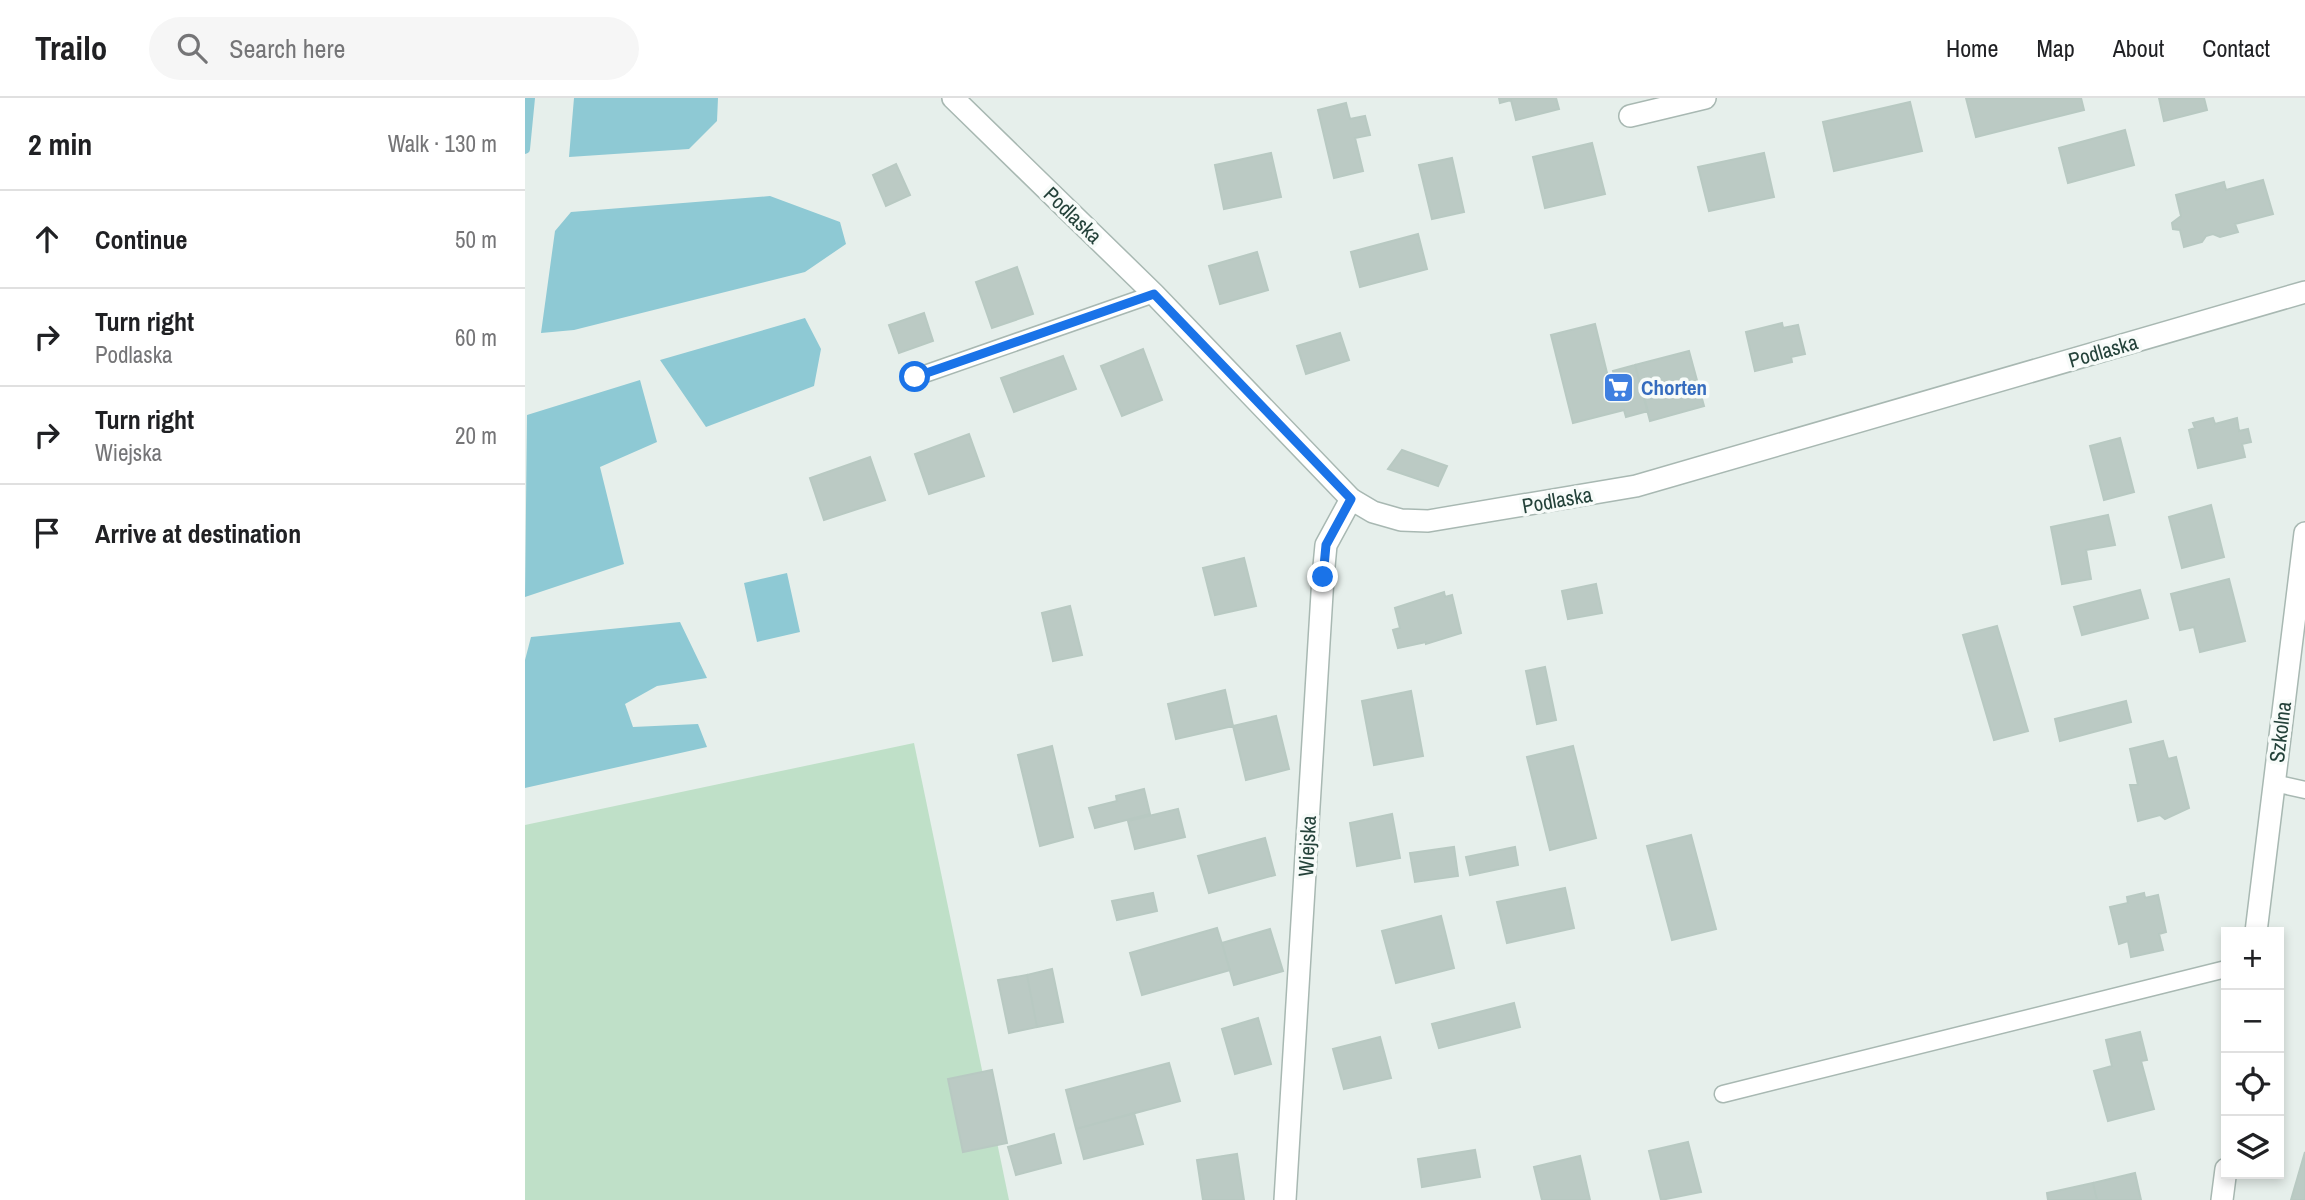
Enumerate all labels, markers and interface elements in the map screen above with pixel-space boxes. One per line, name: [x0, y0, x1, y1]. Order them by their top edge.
search box: [149, 17, 639, 80]
text: Trailo: [35, 26, 107, 70]
icon: search: [173, 29, 211, 67]
text: Search here: [229, 31, 345, 66]
text: Home: [1946, 32, 1998, 64]
text: Map: [2036, 32, 2075, 64]
text: About: [2113, 32, 2164, 64]
text: Contact: [2202, 32, 2270, 64]
text: 2 min: [28, 124, 92, 164]
text: Walk · 130 m: [388, 128, 497, 159]
street label: Podlaska: [1037, 180, 1109, 250]
icon: ahead: [28, 220, 66, 258]
text: Continue: [95, 222, 187, 257]
text: 50 m: [455, 224, 497, 255]
text: Turn right: [95, 304, 194, 339]
icon: right: [28, 318, 66, 356]
text: 60 m: [455, 322, 497, 353]
street label: Podlaska: [2065, 327, 2141, 375]
text: Podlaska: [95, 339, 173, 370]
route start: [899, 361, 930, 392]
supermarket icon: Chorten: [1601, 370, 1635, 404]
place label: Chorten: [1641, 373, 1707, 402]
text: Turn right: [95, 402, 194, 437]
icon: right: [28, 416, 66, 454]
text: 20 m: [455, 420, 497, 451]
text: Wiejska: [95, 437, 162, 468]
street label: Podlaska: [1520, 479, 1595, 520]
icon: arrive: [28, 514, 66, 552]
text: Arrive at destination: [95, 516, 301, 551]
route end: [1307, 561, 1338, 592]
street label: Szkolna: [2262, 699, 2298, 764]
street label: Wiejska: [1291, 814, 1323, 877]
map controls: [2221, 927, 2284, 1179]
button: +: [2221, 927, 2284, 990]
button: −: [2221, 990, 2284, 1053]
button: locate: [2221, 1053, 2284, 1116]
button: layers: [2221, 1116, 2284, 1179]

